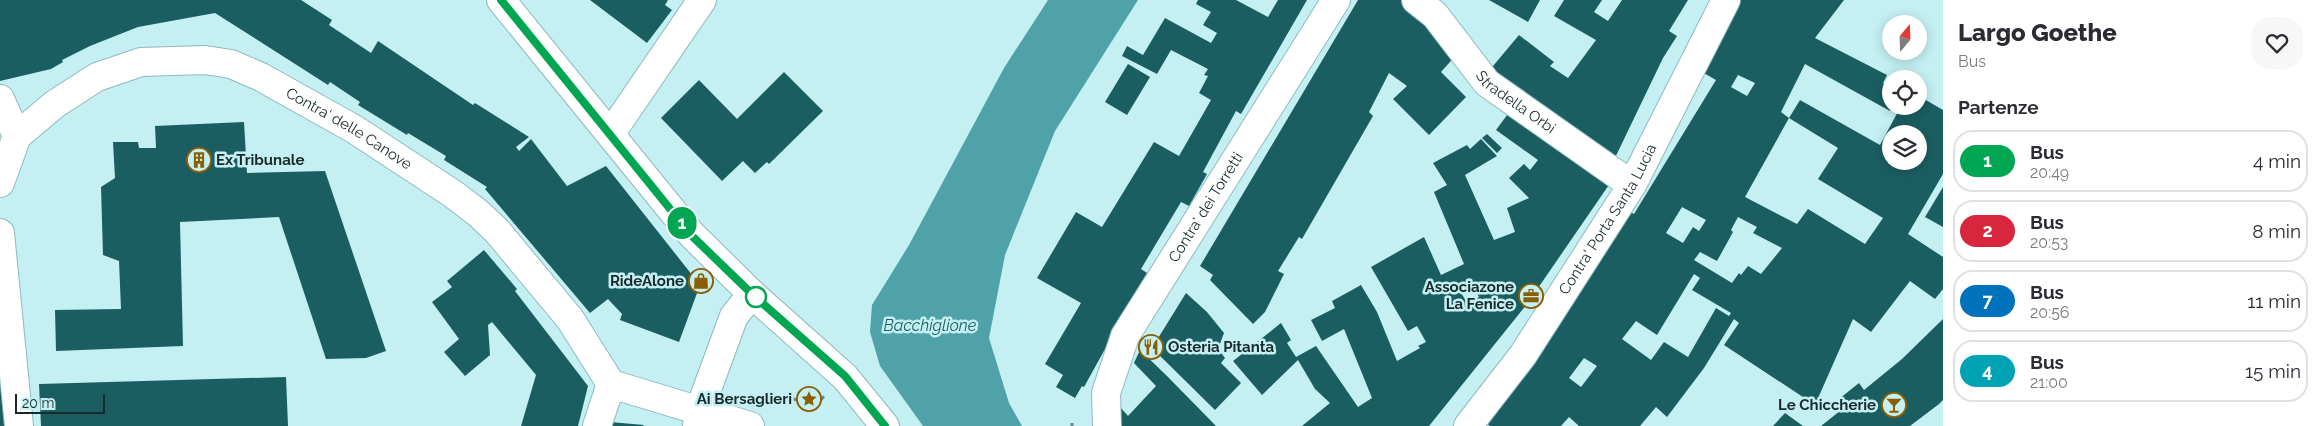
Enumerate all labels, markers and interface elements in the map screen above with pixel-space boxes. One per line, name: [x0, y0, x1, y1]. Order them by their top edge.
north arrow: [1882, 15, 1928, 60]
map controls: [1882, 15, 1927, 170]
button: heart: [2251, 17, 2303, 69]
text: Largo Goethe: [1958, 18, 2117, 47]
text: Bus: [1958, 52, 1986, 71]
street label: Stradella Orbi: [1472, 67, 1559, 137]
button: locate: [1882, 70, 1927, 115]
street label: Contra' delle Canove: [283, 84, 415, 174]
text: Partenze: [1958, 96, 2039, 118]
button: layers: [1882, 125, 1927, 170]
street label: Contra' Porta Santa Lucia: [1555, 141, 1660, 298]
text: Bus: [2030, 141, 2064, 163]
building icon: Ex Tribunale: [186, 147, 212, 173]
street label: Contra' dei Torretti: [1165, 149, 1247, 266]
text: 1: [1983, 150, 1992, 171]
text: 4 min: [2253, 150, 2301, 172]
place label: Ex Tribunale: [216, 151, 305, 169]
text: 20:49: [2030, 163, 2069, 182]
line badge: 1: [666, 207, 698, 239]
text: Bus: [2030, 211, 2064, 233]
text: 1: [678, 212, 686, 233]
text: 2: [1982, 220, 1993, 241]
text: 8 min: [2252, 220, 2301, 242]
text: 20:53: [2030, 233, 2068, 252]
shop icon: RideAlone: [688, 268, 714, 294]
place label: RideAlone: [610, 272, 684, 290]
place label: Associazone La Fenice: [1425, 278, 1514, 313]
text: Bus: [2030, 281, 2064, 303]
office icon: Associazone La Fenice: [1518, 283, 1544, 309]
unlabelled marker: [745, 286, 767, 308]
text: 7: [1982, 290, 1993, 311]
text: 11 min: [2247, 290, 2301, 312]
text: 20:56: [2030, 303, 2070, 322]
water label: Bacchiglione: [884, 316, 977, 335]
restaurant icon: Osteria Pitanta: [1138, 334, 1164, 360]
place label: Osteria Pitanta: [1168, 338, 1274, 356]
text: Bus: [2030, 351, 2064, 373]
text: 4: [1982, 360, 1993, 381]
text: 15 min: [2245, 360, 2301, 382]
text: 21:00: [2030, 373, 2068, 392]
place icon: Ai Bersaglieri: [796, 386, 822, 412]
place label: Ai Bersaglieri: [697, 390, 792, 408]
scale bar: [15, 391, 105, 414]
bar icon: Le Chiccherie: [1881, 392, 1907, 418]
text: 20 m: [22, 395, 54, 411]
place label: Le Chiccherie: [1778, 396, 1876, 414]

